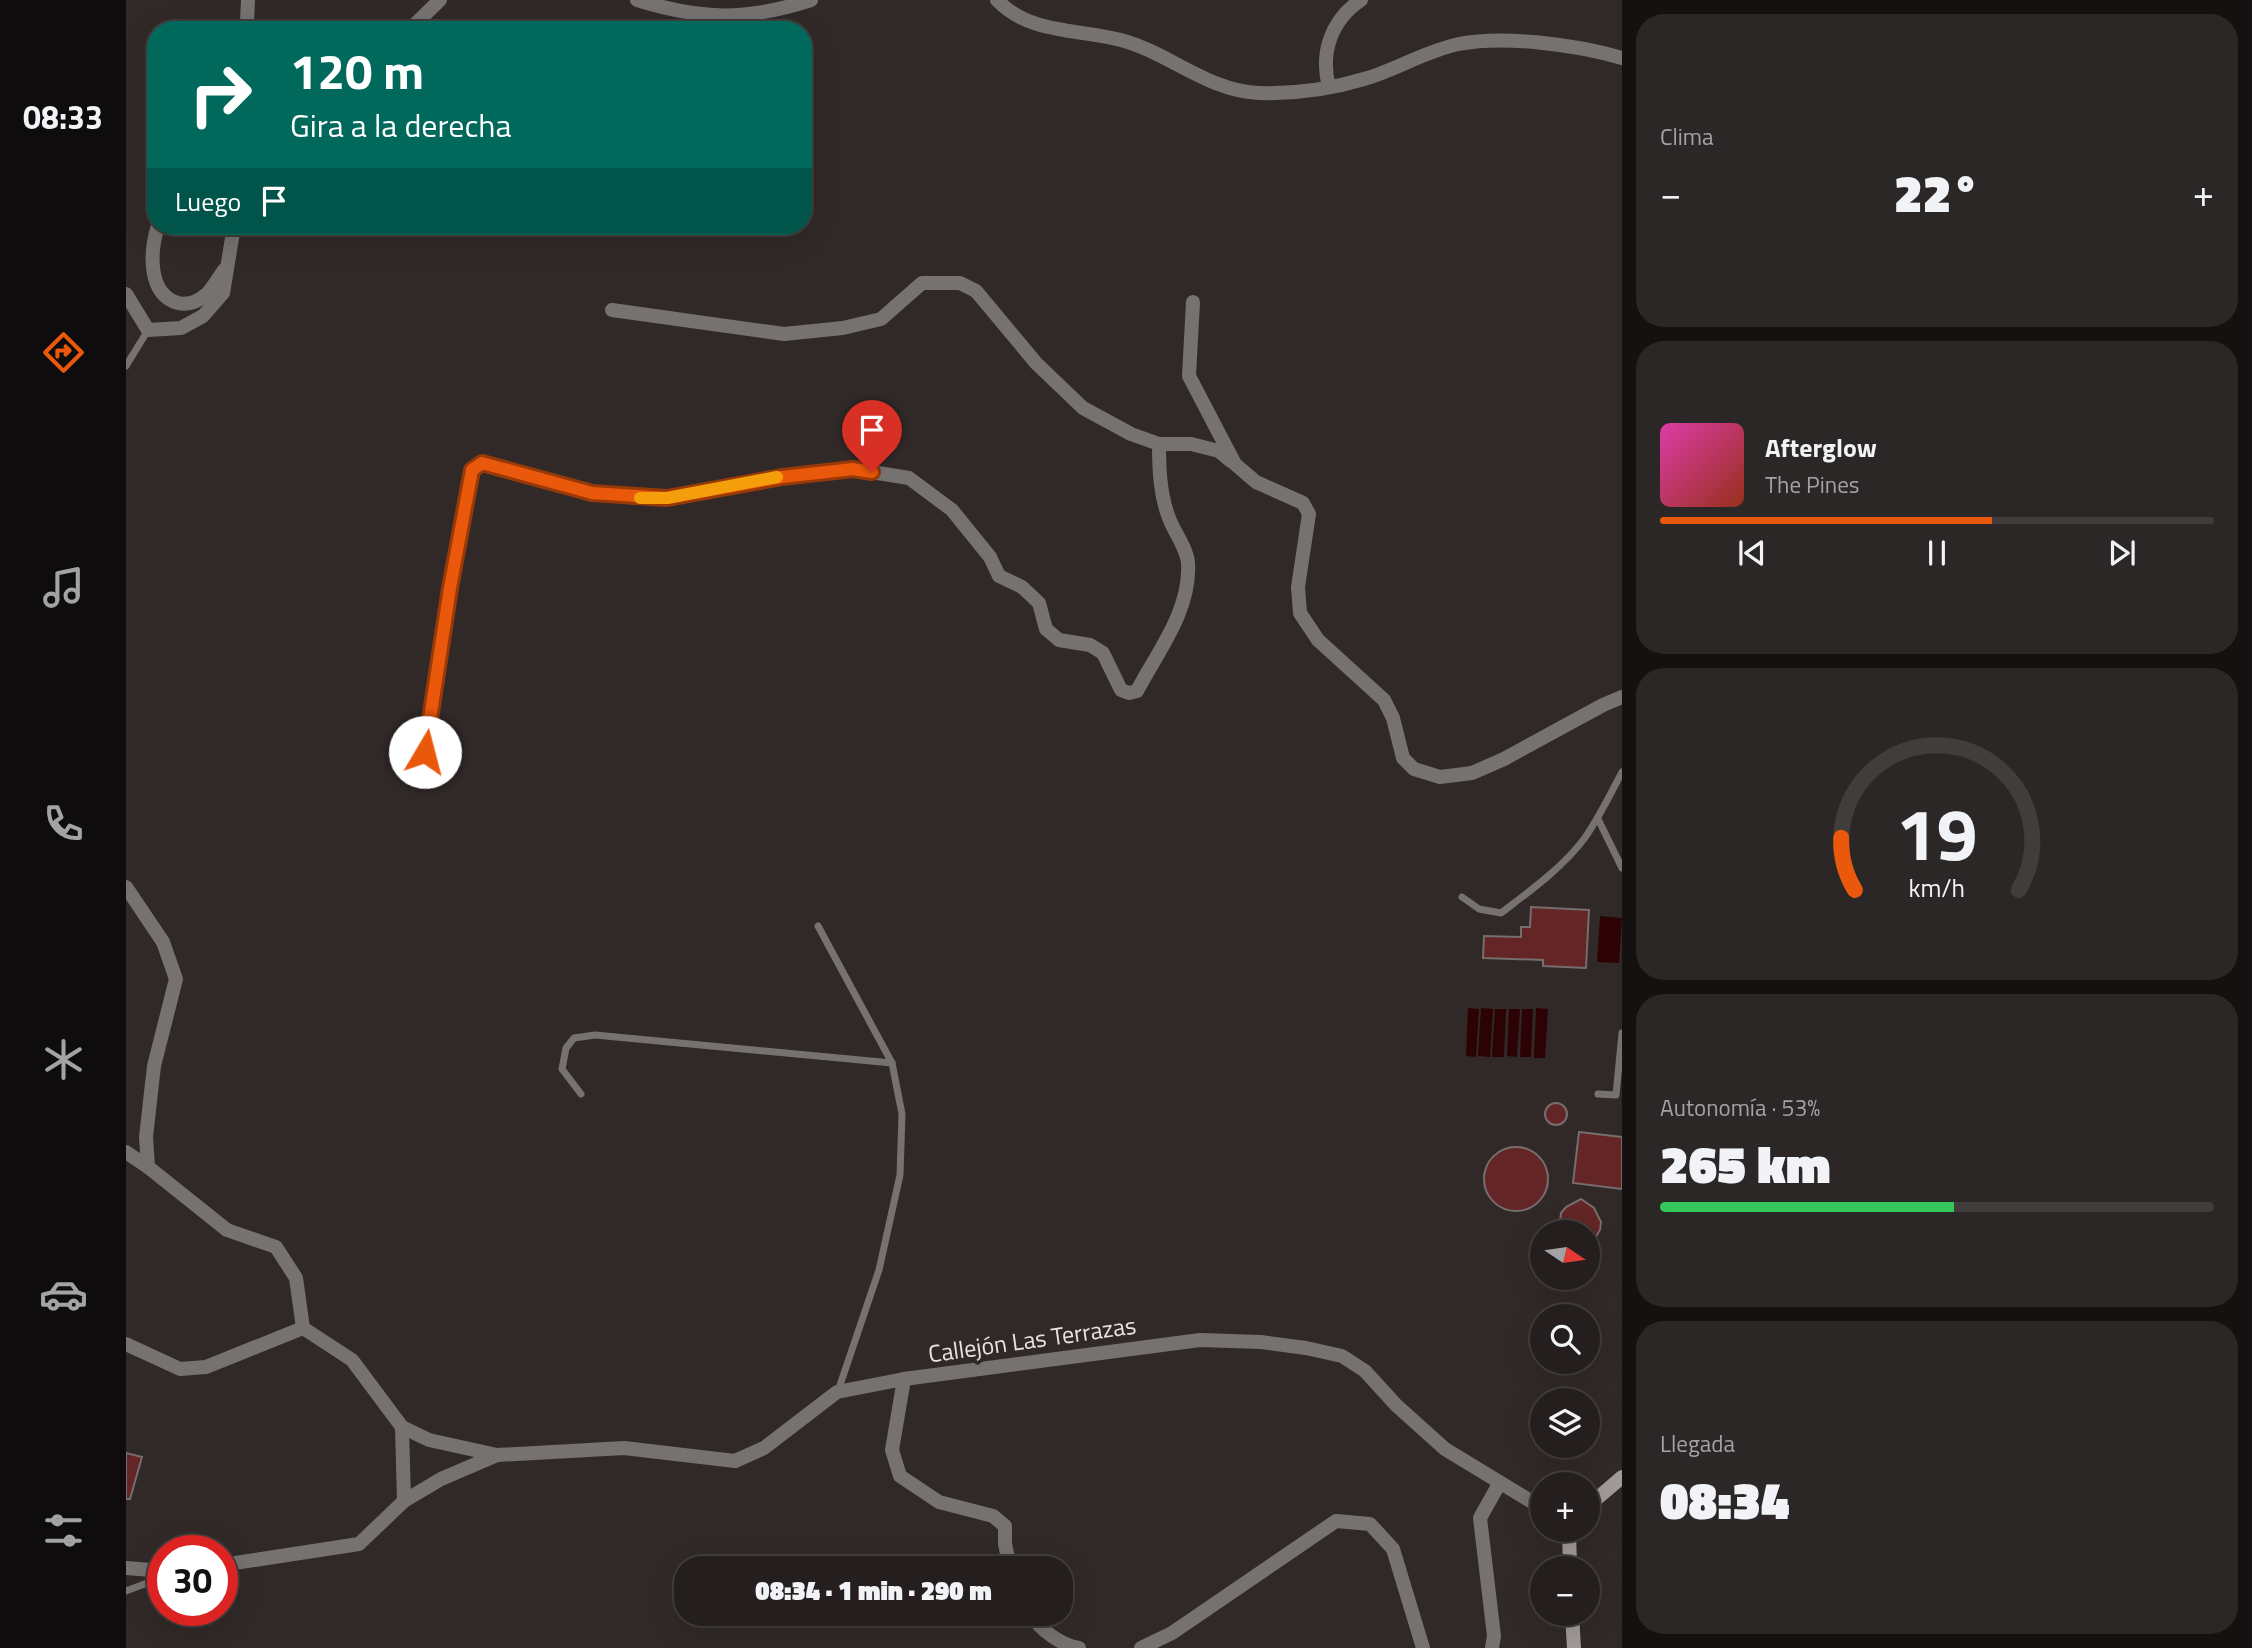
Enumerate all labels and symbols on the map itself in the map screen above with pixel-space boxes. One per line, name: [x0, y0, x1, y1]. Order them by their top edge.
pin: [842, 400, 902, 472]
position arrow: [388, 715, 462, 789]
north arrow: [1530, 1220, 1600, 1290]
street label: Callejón Las Terrazas: [926, 1307, 1138, 1371]
speed limit sign: 30: [147, 1535, 238, 1626]

